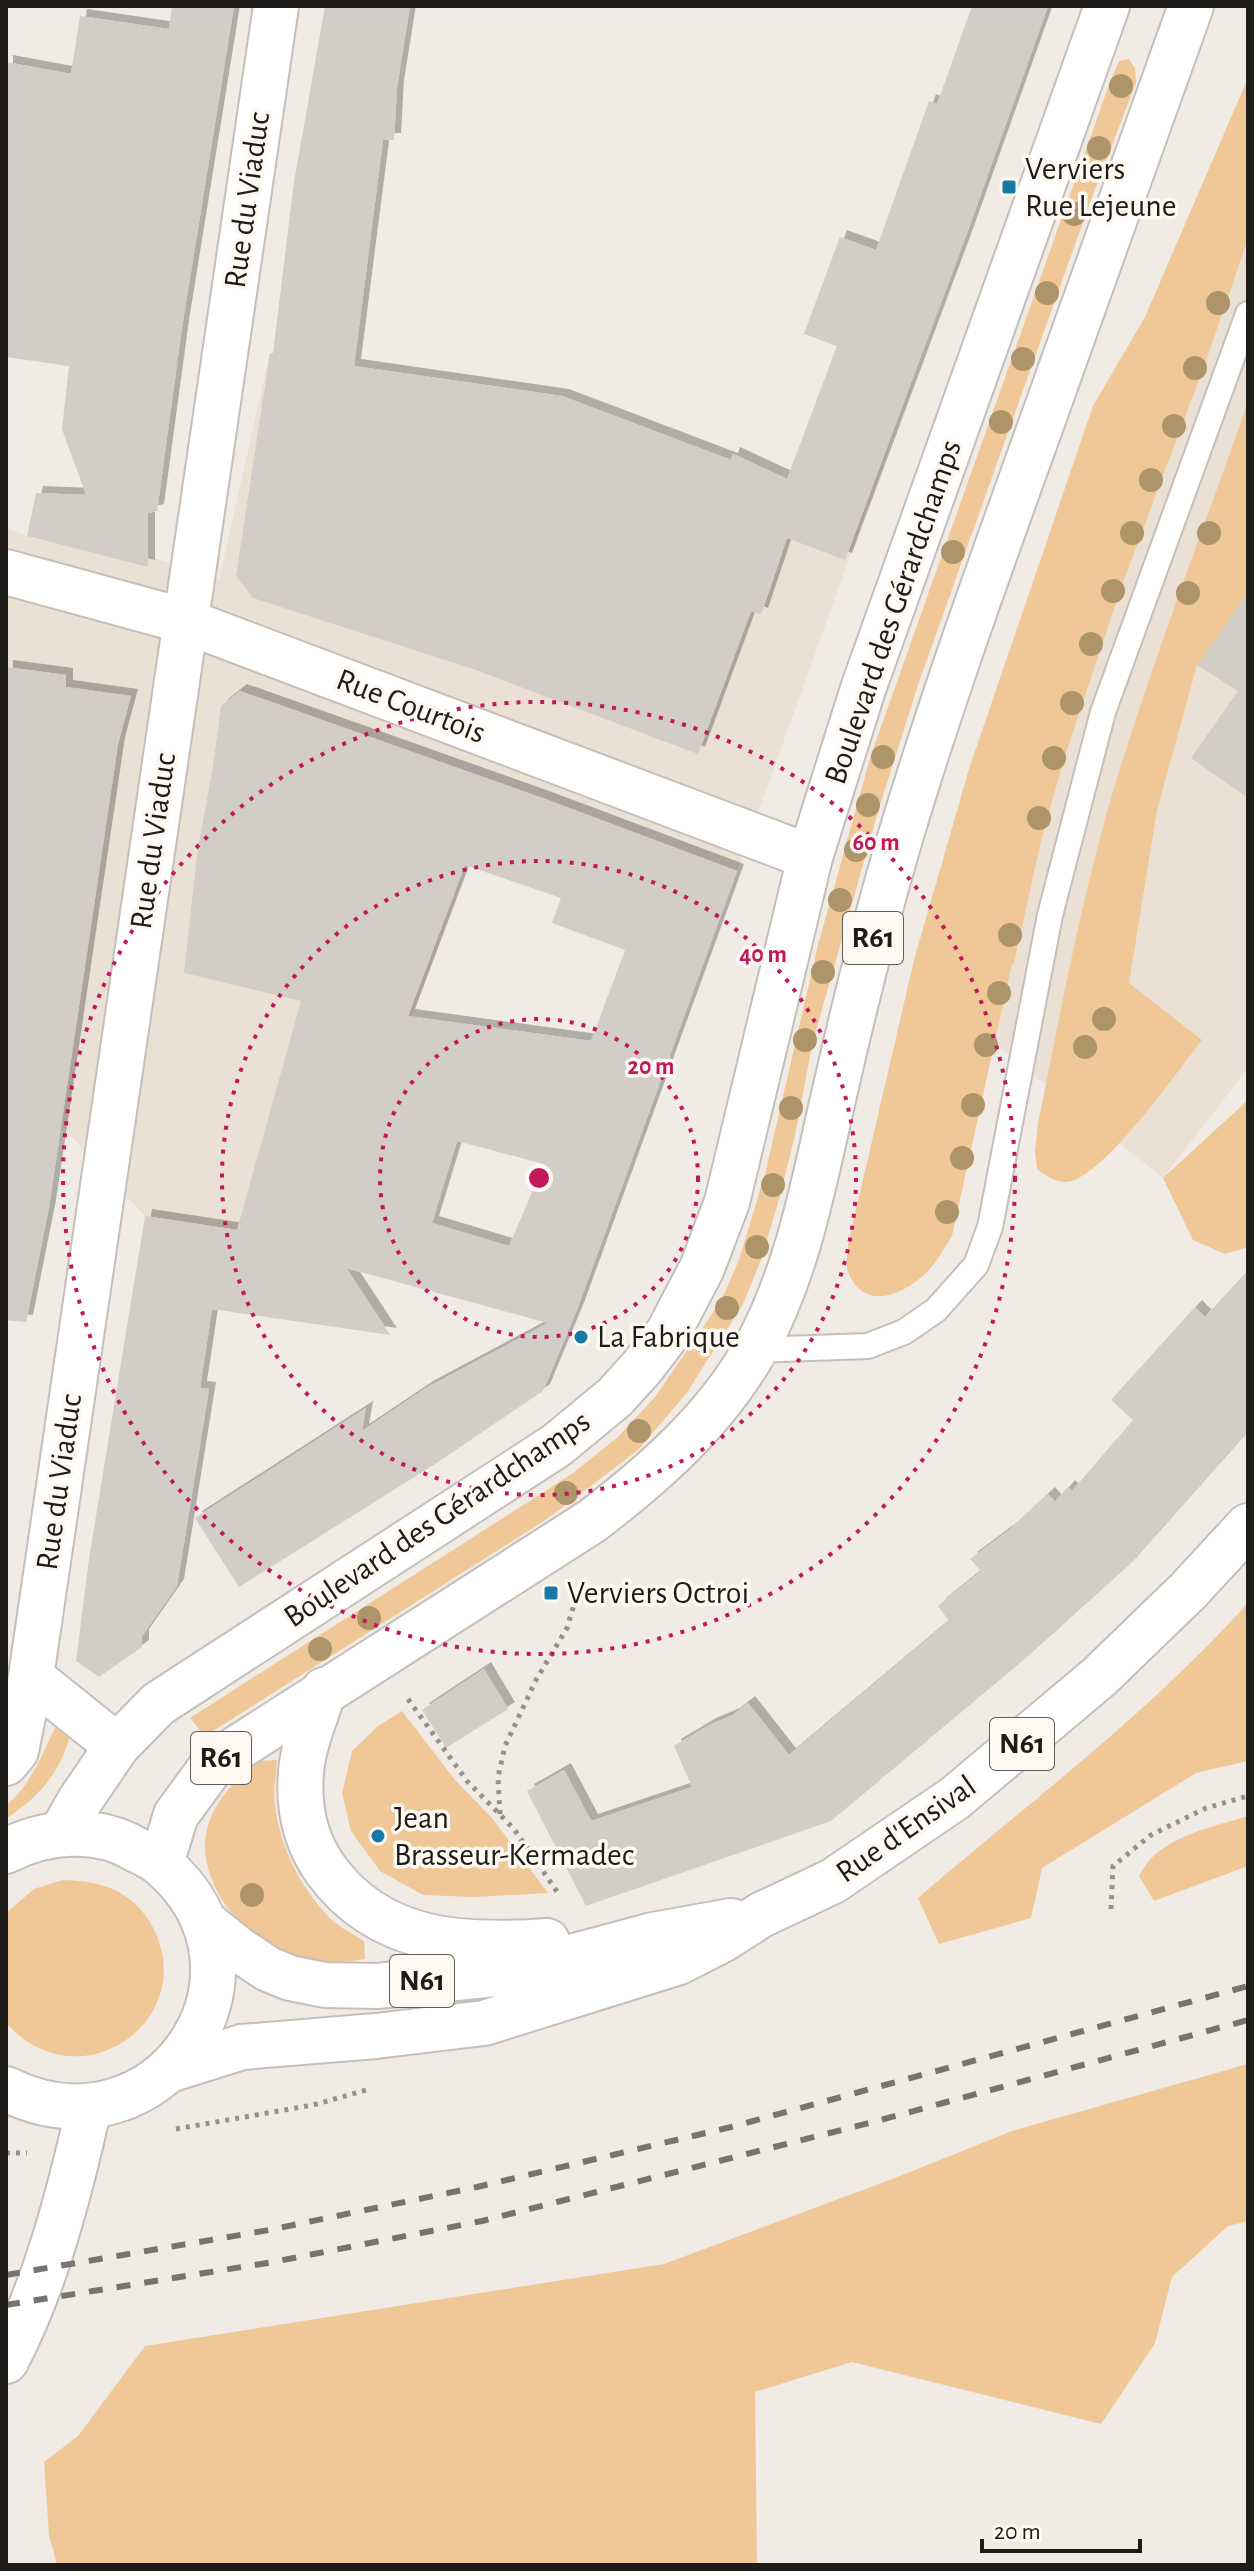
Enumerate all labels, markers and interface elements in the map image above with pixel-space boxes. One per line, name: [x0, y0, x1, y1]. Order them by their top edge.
street label: Rue du Viaduc: [219, 110, 275, 290]
place label: Verviers Rue Lejeune: [1025, 153, 1177, 222]
marker: Verviers Rue Lejeune: [1000, 178, 1018, 196]
street label: Boulevard des Gérardchamps: [819, 436, 967, 788]
street label: Rue Courtois: [332, 663, 490, 749]
street label: Rue du Viaduc: [125, 751, 181, 931]
text: 60 m: [852, 831, 900, 855]
road number: R61: [843, 912, 903, 964]
text: 40 m: [739, 943, 787, 967]
text: 20 m: [628, 1055, 674, 1079]
centre of rings: [525, 1164, 553, 1192]
place label: La Fabrique: [597, 1321, 740, 1353]
marker: La Fabrique: [572, 1328, 590, 1346]
street label: Rue du Viaduc: [31, 1392, 87, 1572]
street label: Boulevard des Gérardchamps: [278, 1405, 596, 1633]
place label: Verviers Octroi: [567, 1577, 749, 1609]
marker: Verviers Octroi: [542, 1584, 560, 1602]
road number: N61: [990, 1718, 1054, 1770]
road number: R61: [191, 1732, 251, 1784]
street label: Rue d'Ensival: [830, 1769, 982, 1889]
place label: Jean Brasseur-Kermadec: [394, 1802, 634, 1871]
marker: Jean Brasseur-Kermadec: [369, 1827, 387, 1845]
road number: N61: [390, 1955, 454, 2007]
scale bar: [982, 2503, 1140, 2553]
text: 20 m: [994, 2520, 1041, 2544]

